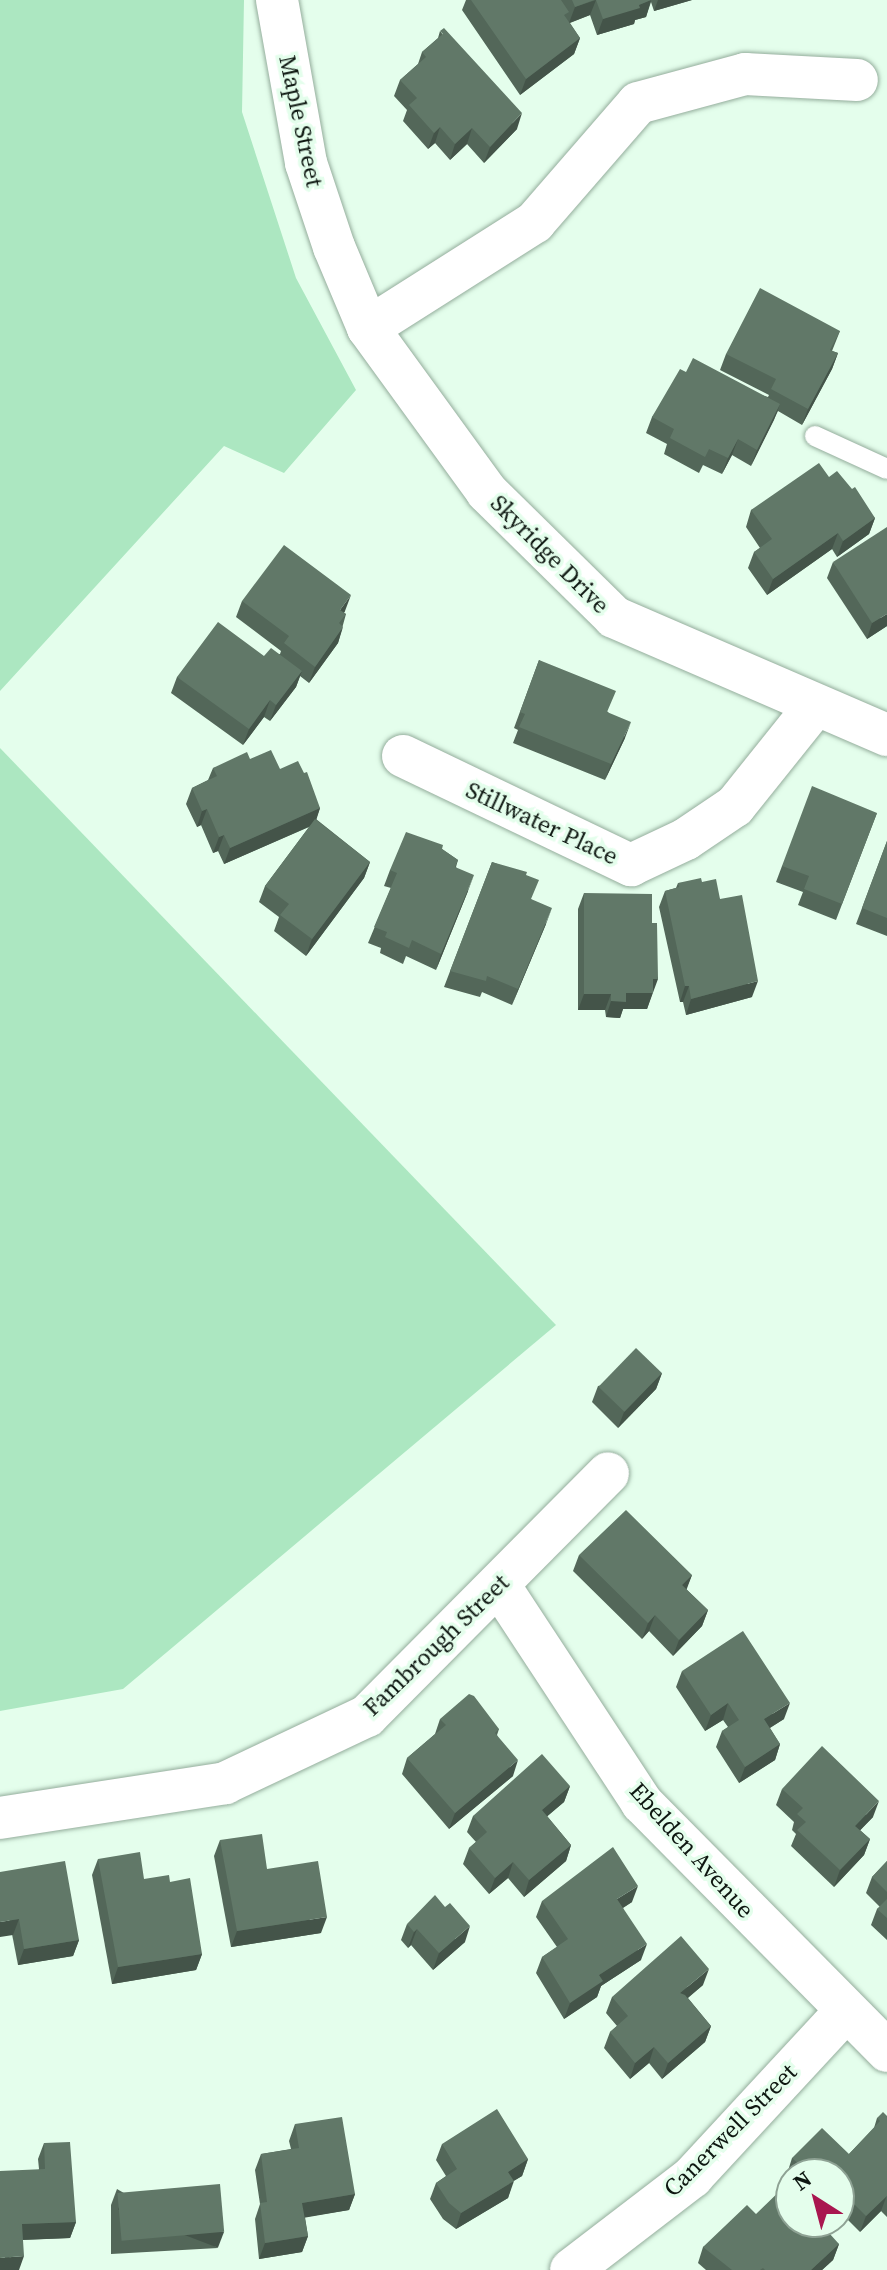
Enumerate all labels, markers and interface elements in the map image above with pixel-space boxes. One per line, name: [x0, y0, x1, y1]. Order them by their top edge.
street label: Maple Street: [273, 53, 329, 189]
street label: Skyridge Drive: [485, 489, 615, 619]
street label: Stillwater Place: [461, 775, 623, 871]
street label: Fambrough Street: [357, 1568, 515, 1722]
street label: Ebelden Avenue: [624, 1776, 760, 1924]
street label: Canerwell Street: [658, 2058, 802, 2202]
north arrow: [775, 2158, 855, 2238]
text: N: [787, 2163, 817, 2197]

